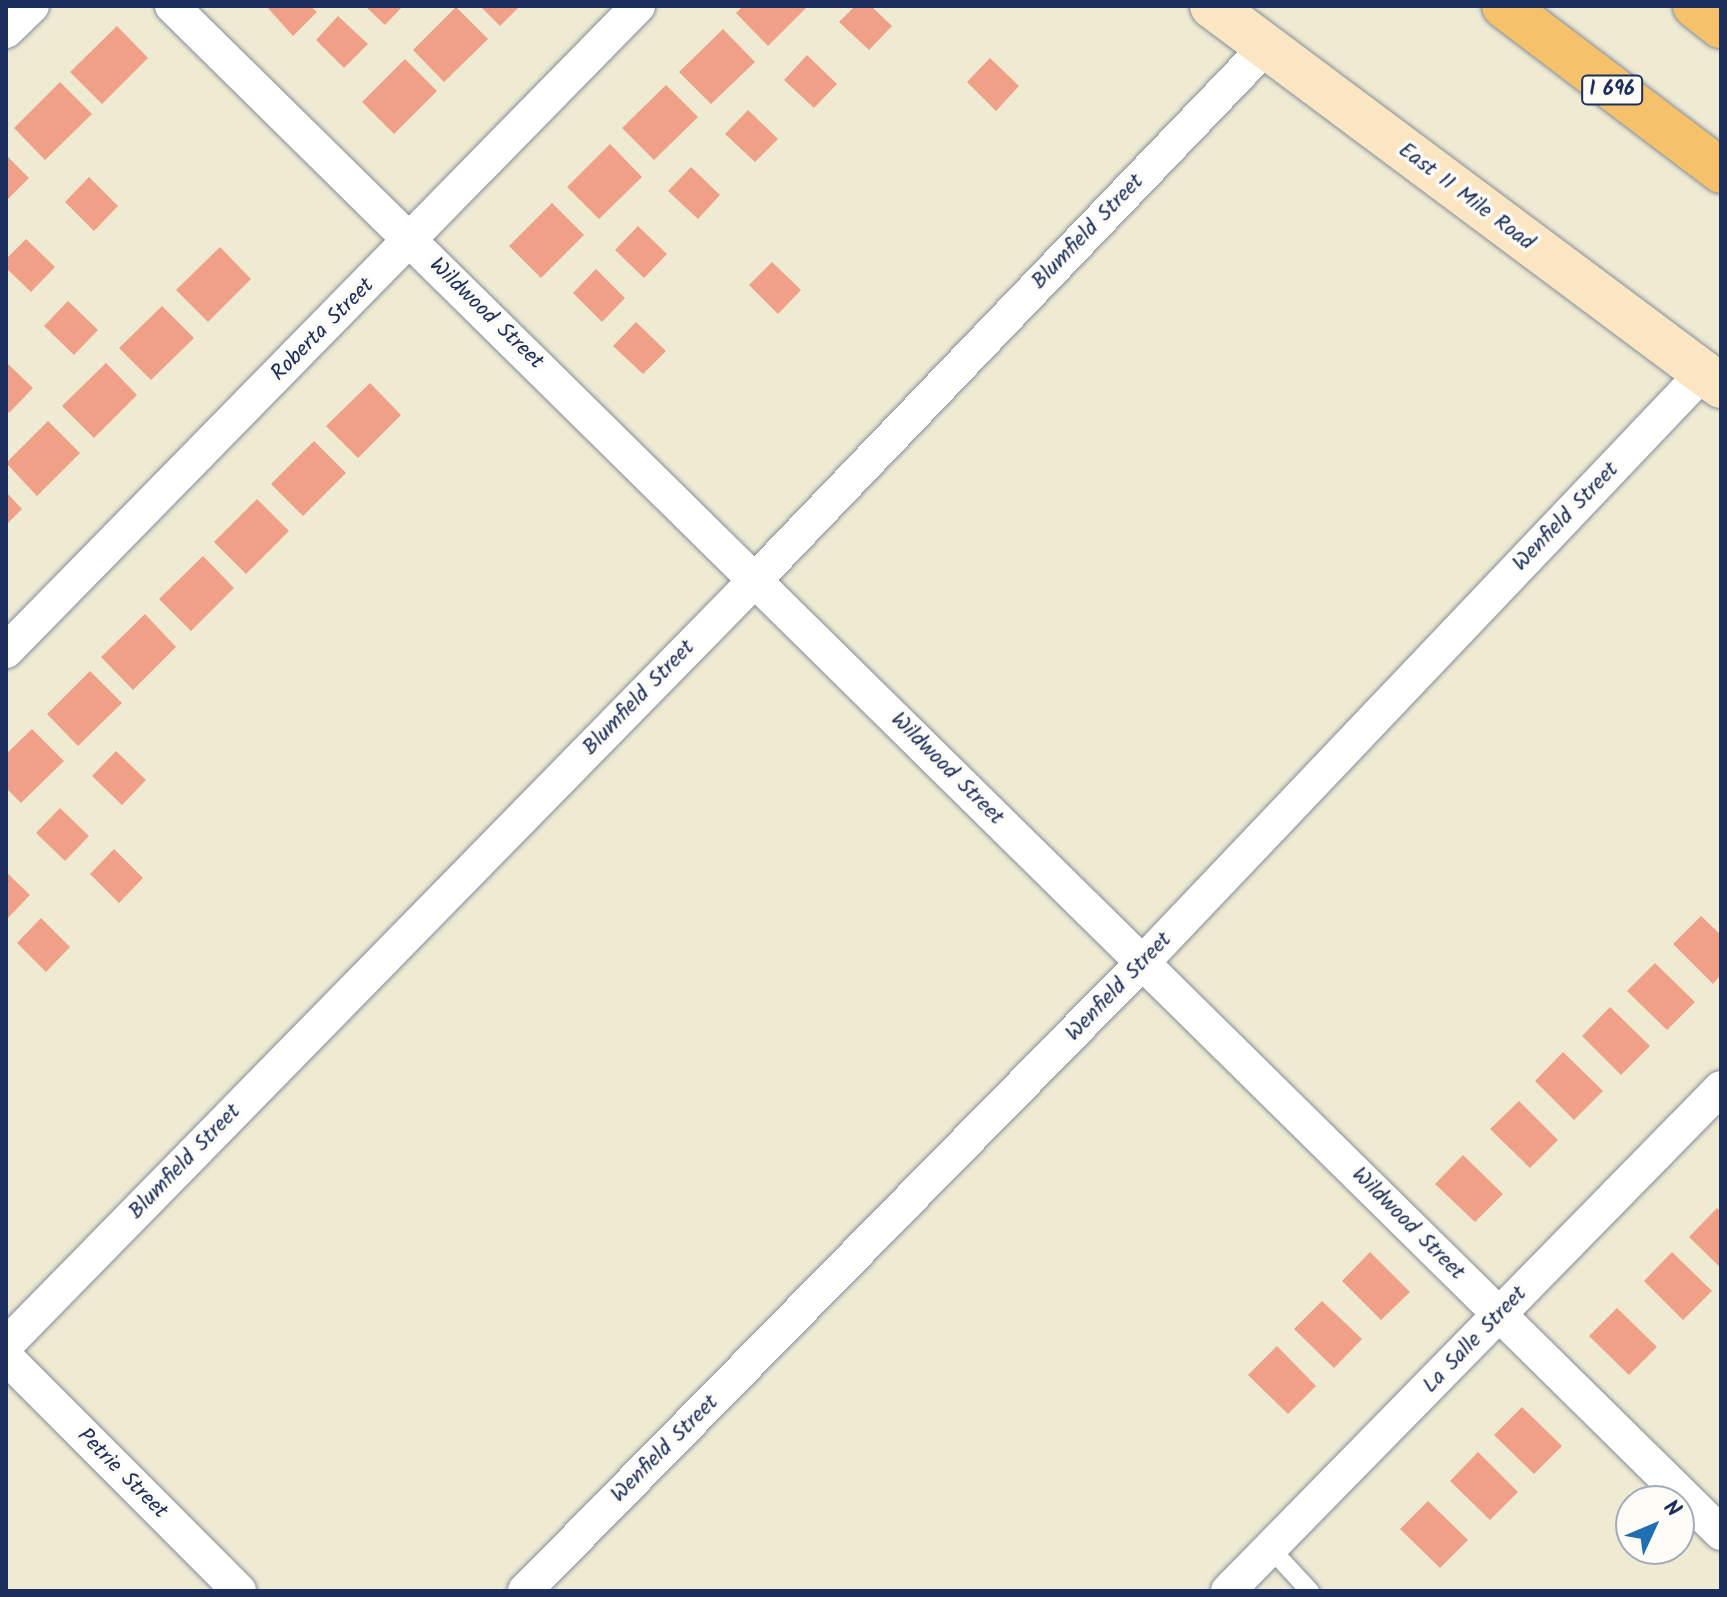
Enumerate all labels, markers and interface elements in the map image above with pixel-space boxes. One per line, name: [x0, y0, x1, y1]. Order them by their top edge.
road number: I 696: [1580, 74, 1644, 106]
street label: East 11 Mile Road: [1393, 137, 1539, 257]
street label: Blumfield Street: [1026, 169, 1150, 295]
street label: Wildwood Street: [423, 253, 549, 375]
street label: Roberta Street: [266, 273, 380, 387]
street label: Wenfield Street: [1507, 457, 1625, 577]
street label: Blumfield Street: [577, 635, 701, 761]
street label: Wildwood Street: [885, 707, 1009, 831]
street label: Wenfield Street: [1060, 927, 1178, 1047]
street label: Blumfield Street: [123, 1099, 247, 1225]
street label: Wildwood Street: [1346, 1162, 1470, 1286]
street label: La Salle Street: [1417, 1281, 1533, 1399]
street label: Wenfield Street: [606, 1390, 724, 1508]
street label: Petrie Street: [71, 1423, 173, 1525]
north arrow: [1615, 1485, 1695, 1565]
text: N: [1654, 1492, 1689, 1527]

